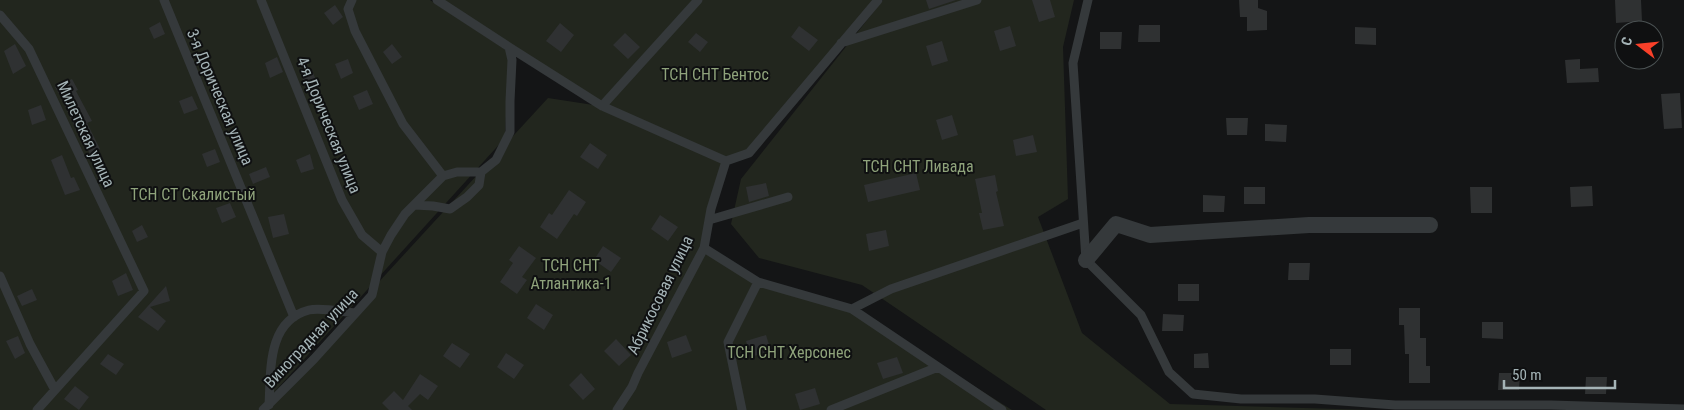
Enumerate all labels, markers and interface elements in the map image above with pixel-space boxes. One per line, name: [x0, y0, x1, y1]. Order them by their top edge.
north arrow: [1614, 20, 1664, 70]
street label: 3-я Дорическая улица: [183, 26, 257, 168]
text: С: [1618, 35, 1635, 47]
street label: 4-я Дорическая улица: [293, 54, 365, 196]
park label: ТСН СНТ Бентос: [661, 65, 769, 84]
street label: Милетская улица: [53, 78, 119, 190]
park label: ТСН СНТ Ливада: [862, 157, 974, 176]
park label: ТСН СТ Скалистый: [130, 185, 256, 204]
street label: Абрикосовая улица: [623, 233, 697, 357]
park label: ТСН СНТ Атлантика-1: [530, 256, 612, 293]
street label: Виноградная улица: [260, 284, 362, 392]
park label: ТСН СНТ Херсонес: [727, 343, 851, 362]
scale bar: [1504, 358, 1615, 390]
text: 50 m: [1512, 366, 1542, 384]

